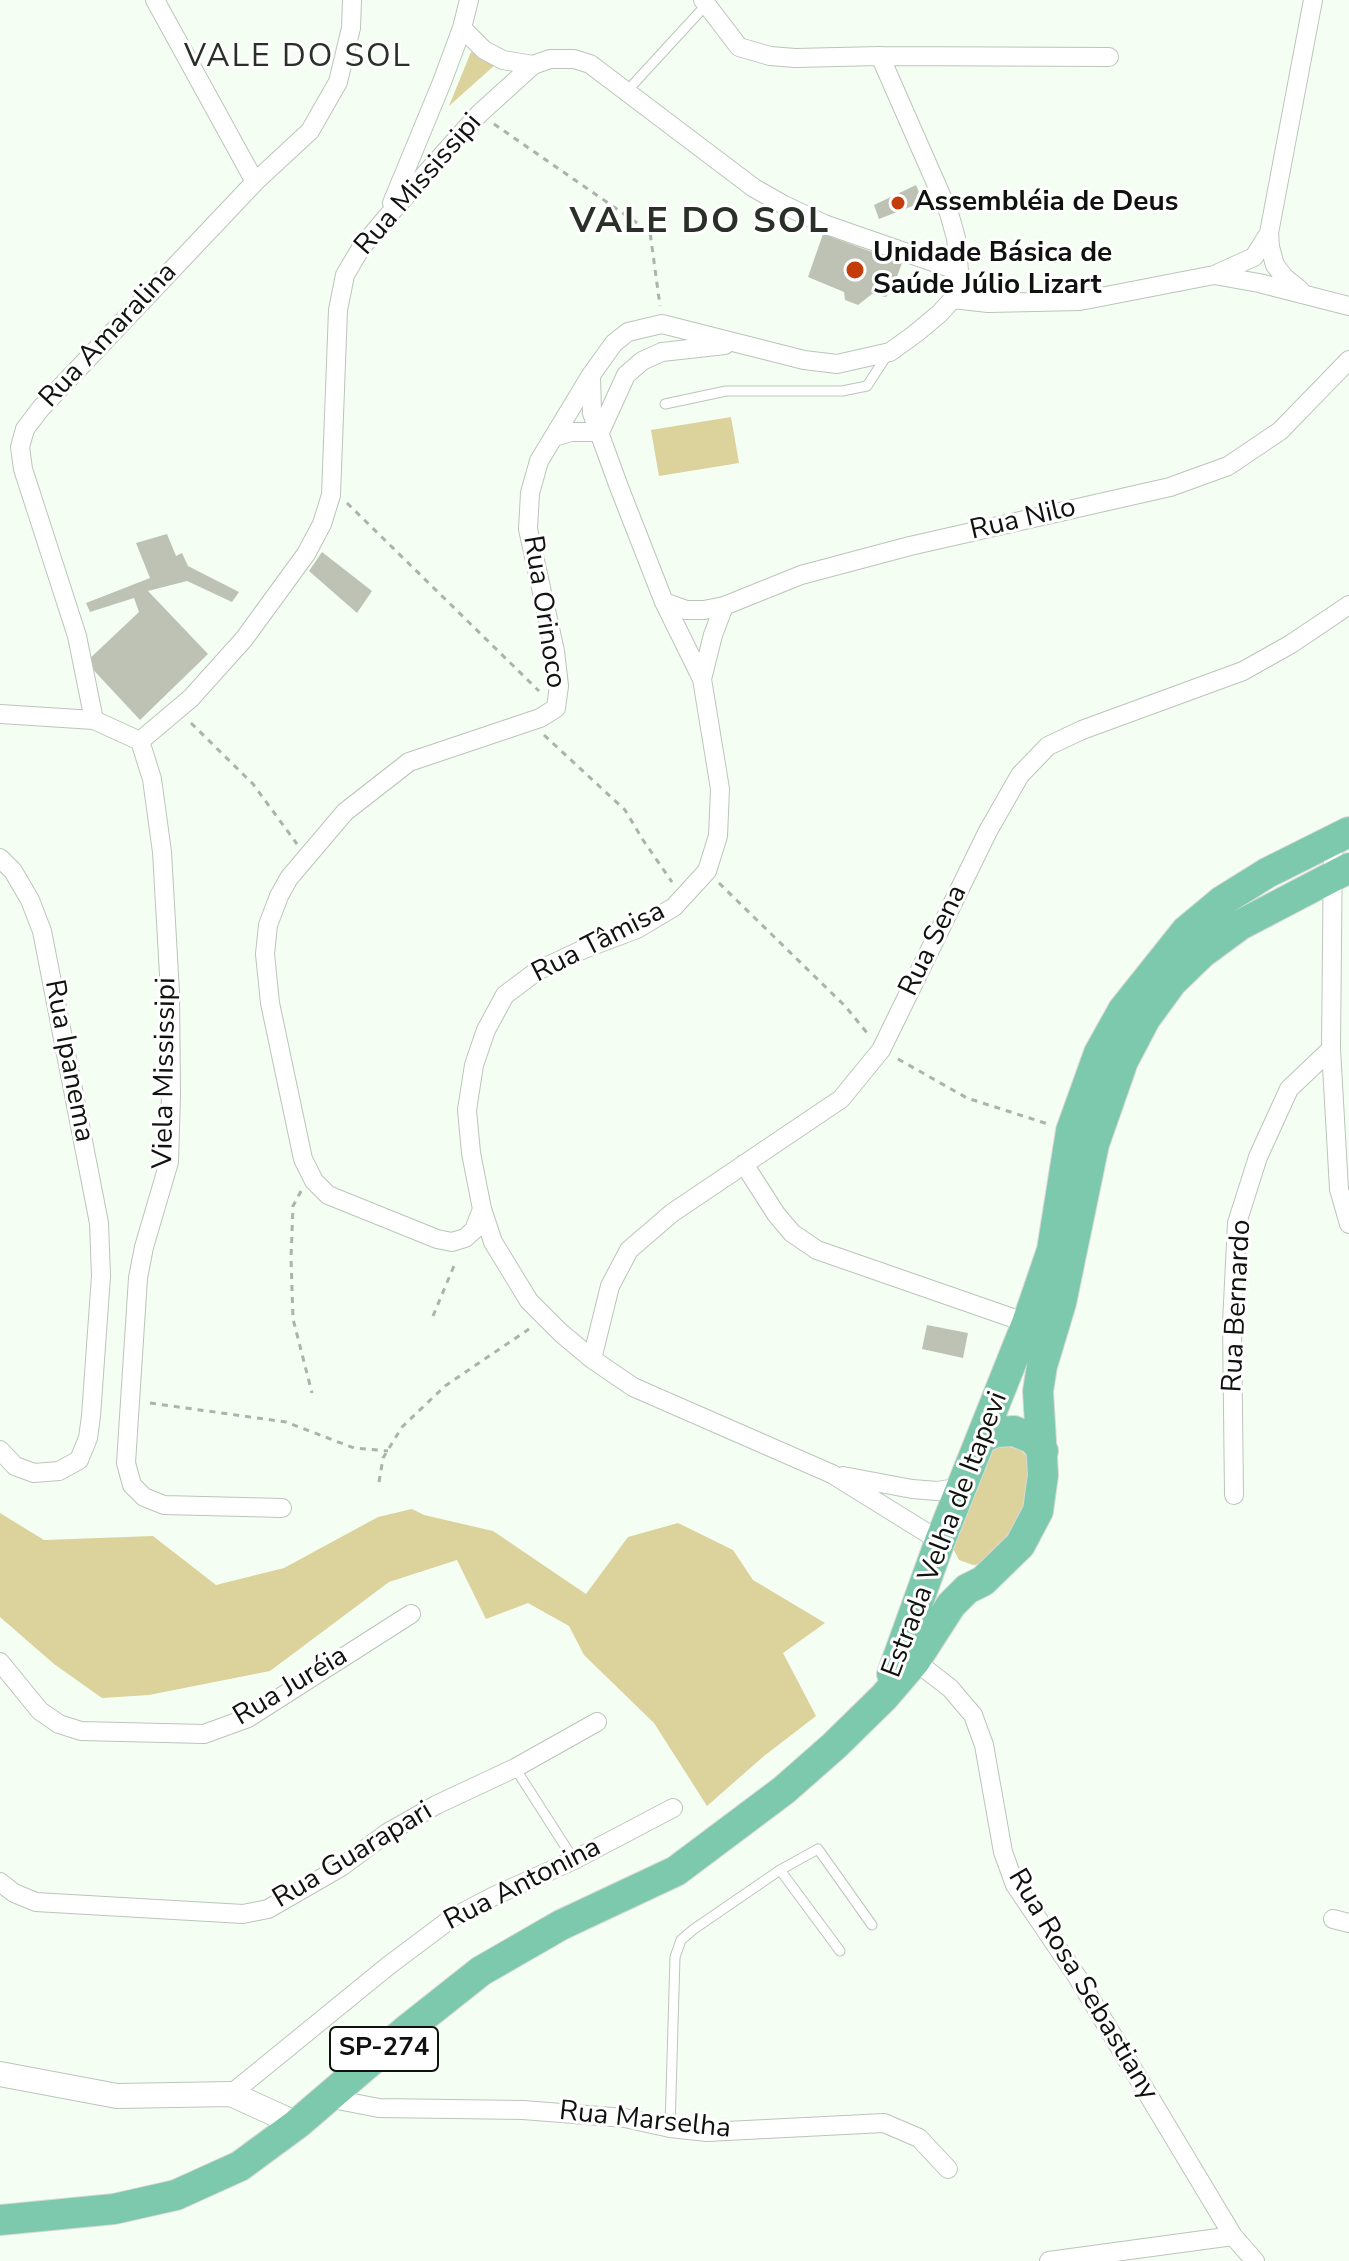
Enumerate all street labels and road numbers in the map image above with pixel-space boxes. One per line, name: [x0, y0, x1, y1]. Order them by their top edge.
street label: Rua Mississipi: [348, 107, 490, 263]
street label: Rua Amaralina: [33, 257, 185, 415]
street label: Rua Nilo: [967, 492, 1079, 548]
street label: Rua Orinoco: [514, 533, 572, 691]
street label: Rua Sena: [893, 880, 975, 1002]
street label: Rua Tâmisa: [527, 895, 671, 991]
street label: Rua Ipanema: [36, 977, 100, 1145]
street label: Viela Mississipi: [148, 977, 184, 1169]
street label: Rua Bernardo: [1217, 1219, 1259, 1393]
street label: Estrada Velha de Itapevi: [876, 1387, 1016, 1683]
street label: Rua Juréia: [228, 1640, 354, 1734]
street label: Rua Guarapari: [267, 1795, 439, 1917]
street label: Rua Antonina: [439, 1831, 607, 1939]
street label: Rua Rosa Sebastiany: [1000, 1863, 1164, 2107]
road number: SP-274: [330, 2027, 438, 2071]
street label: Rua Marselha: [557, 2095, 733, 2147]

